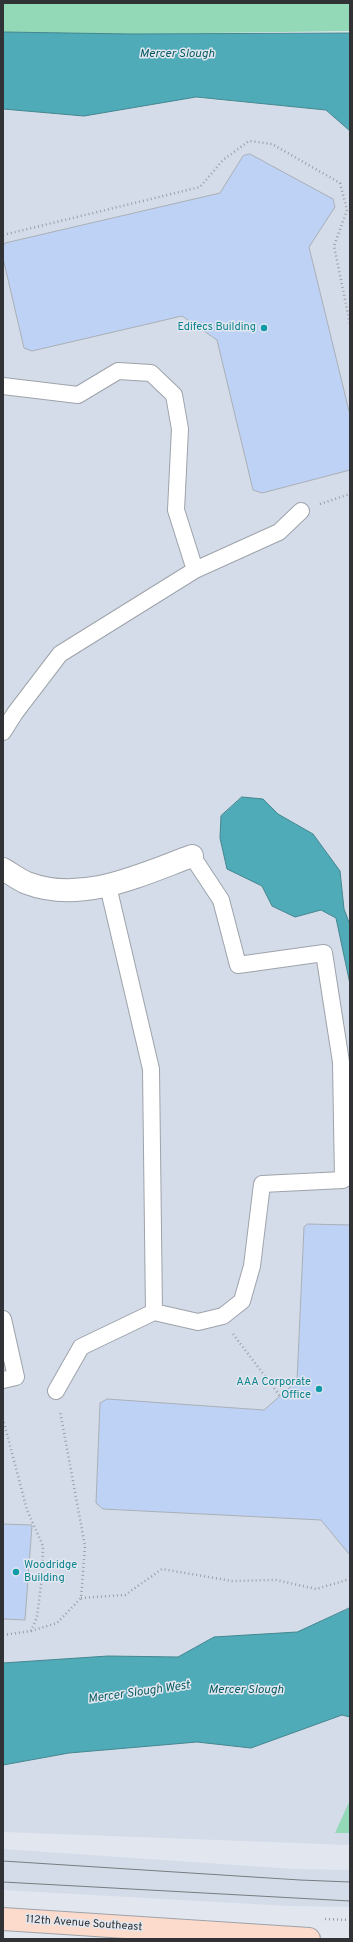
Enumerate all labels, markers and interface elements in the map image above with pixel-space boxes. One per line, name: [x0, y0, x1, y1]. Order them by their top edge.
water label: Mercer Slough: [140, 48, 214, 62]
place label: Edifecs Building: [178, 321, 256, 335]
marker: Edifecs Building: [259, 323, 269, 333]
place label: AAA Corporate Office: [236, 1376, 311, 1402]
marker: AAA Corporate Office: [314, 1384, 324, 1394]
place label: Woodridge Building: [24, 1559, 77, 1585]
marker: Woodridge Building: [11, 1567, 21, 1577]
water label: Mercer Slough West: [87, 1679, 191, 1707]
water label: Mercer Slough: [209, 1684, 283, 1698]
street label: 112th Avenue Southeast: [25, 1913, 143, 1935]

